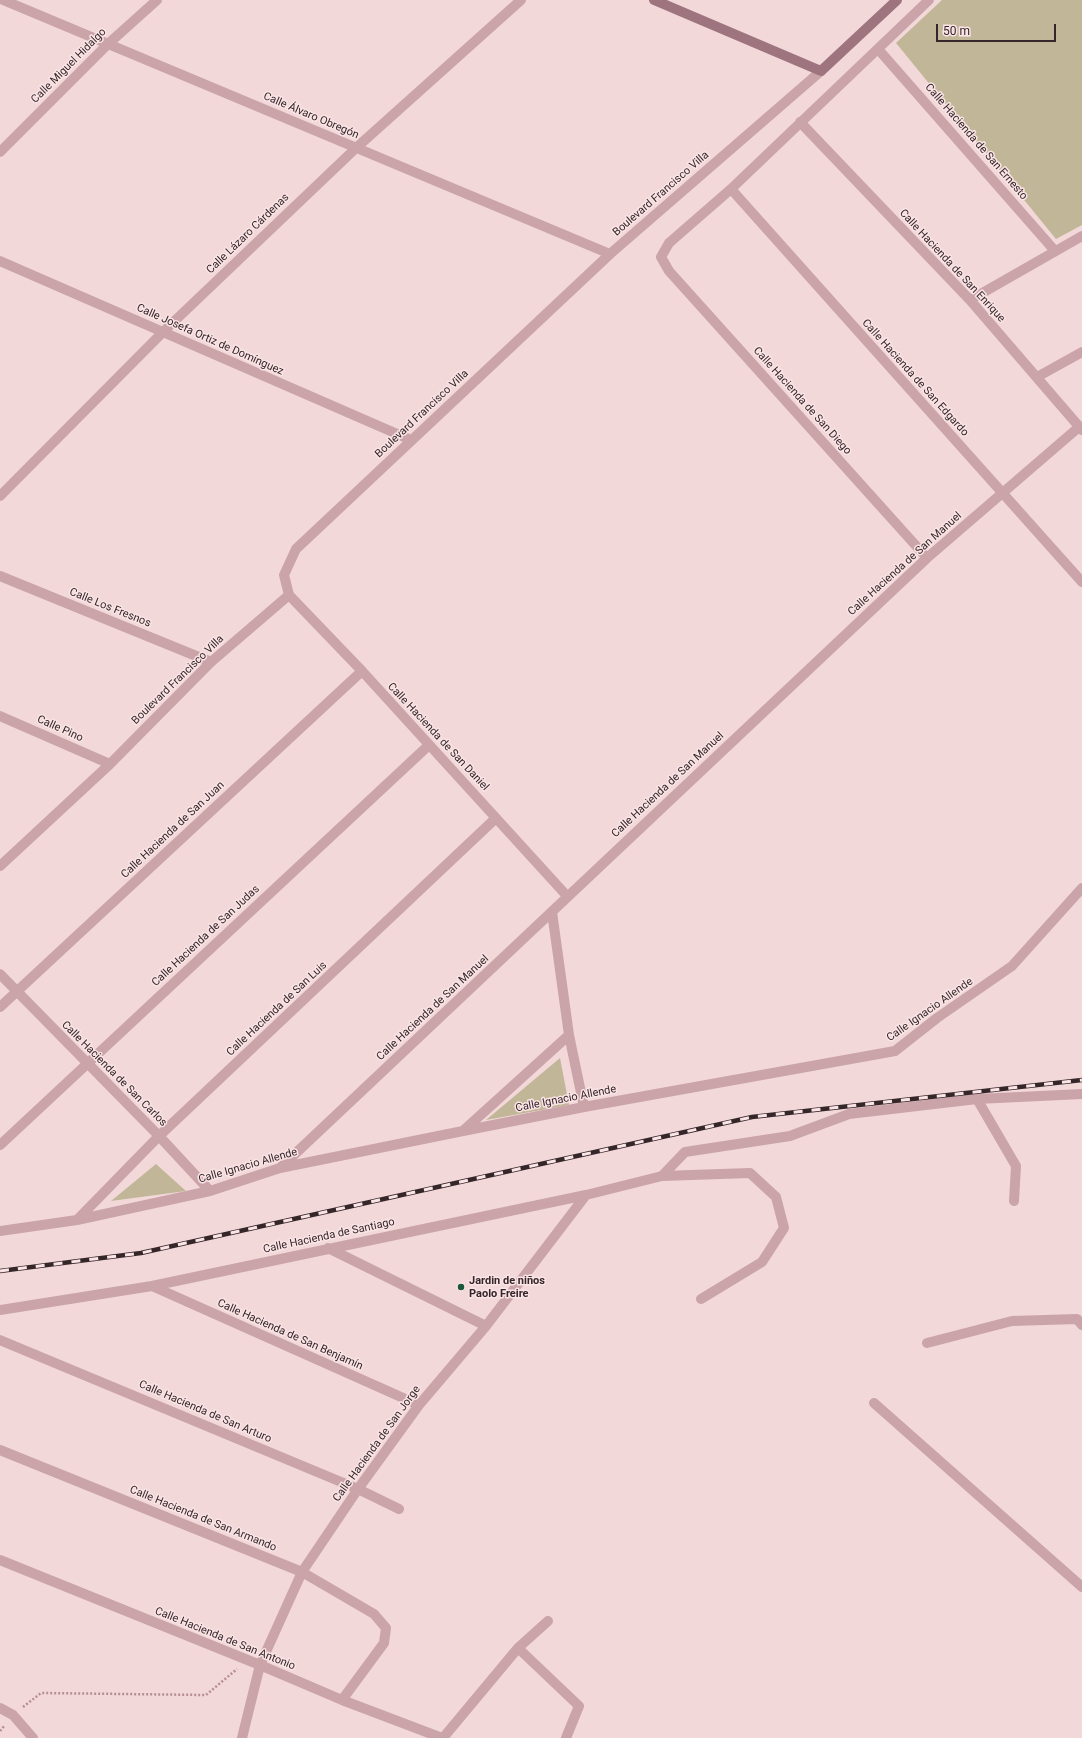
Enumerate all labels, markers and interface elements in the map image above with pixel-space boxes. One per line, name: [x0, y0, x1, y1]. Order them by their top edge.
scale bar: [938, 16, 1058, 42]
text: 50 m: [943, 24, 970, 38]
street label: Calle Miguel Hidalgo: [29, 26, 109, 106]
street label: Calle Hacienda de San Ernesto: [922, 81, 1030, 203]
street label: Calle Álvaro Obregón: [261, 90, 361, 142]
street label: Boulevard Francisco Villa: [610, 149, 712, 239]
street label: Calle Lázaro Cárdenas: [204, 191, 292, 277]
street label: Calle Hacienda de San Enrique: [896, 207, 1008, 325]
street label: Calle Josefa Ortiz de Domínguez: [134, 301, 286, 379]
street label: Calle Hacienda de San Edgardo: [859, 317, 971, 439]
street label: Calle Hacienda de San Diego: [750, 344, 854, 458]
street label: Boulevard Francisco Villa: [373, 367, 471, 461]
street label: Calle Hacienda de San Manuel: [845, 509, 965, 619]
street label: Calle Los Fresnos: [67, 586, 153, 630]
street label: Boulevard Francisco Villa: [129, 633, 227, 727]
street label: Calle Hacienda de San Daniel: [385, 680, 491, 794]
street label: Calle Pino: [35, 713, 85, 745]
street label: Calle Hacienda de San Manuel: [609, 730, 727, 840]
street label: Calle Hacienda de San Juan: [119, 779, 227, 881]
street label: Calle Hacienda de San Judas: [149, 883, 263, 989]
street label: Calle Hacienda de San Manuel: [374, 953, 492, 1063]
street label: Calle Hacienda de San Luis: [224, 959, 330, 1059]
street label: Calle Ignacio Allende: [884, 975, 976, 1045]
street label: Calle Hacienda de San Carlos: [59, 1019, 169, 1129]
street label: Calle Ignacio Allende: [515, 1083, 617, 1115]
street label: Calle Ignacio Allende: [197, 1146, 299, 1186]
street label: Calle Hacienda de Santiago: [262, 1216, 396, 1256]
place label: Jardin de niños Paolo Freire: [469, 1274, 545, 1300]
marker: Jardin de niños Paolo Freire: [456, 1282, 466, 1292]
street label: Calle Hacienda de San Benjamín: [215, 1297, 365, 1373]
street label: Calle Hacienda de San Arturo: [137, 1378, 273, 1446]
street label: Calle Hacienda de San Jorge: [330, 1383, 424, 1505]
street label: Calle Hacienda de San Armando: [128, 1483, 278, 1555]
street label: Calle Hacienda de San Antonio: [153, 1605, 297, 1673]

